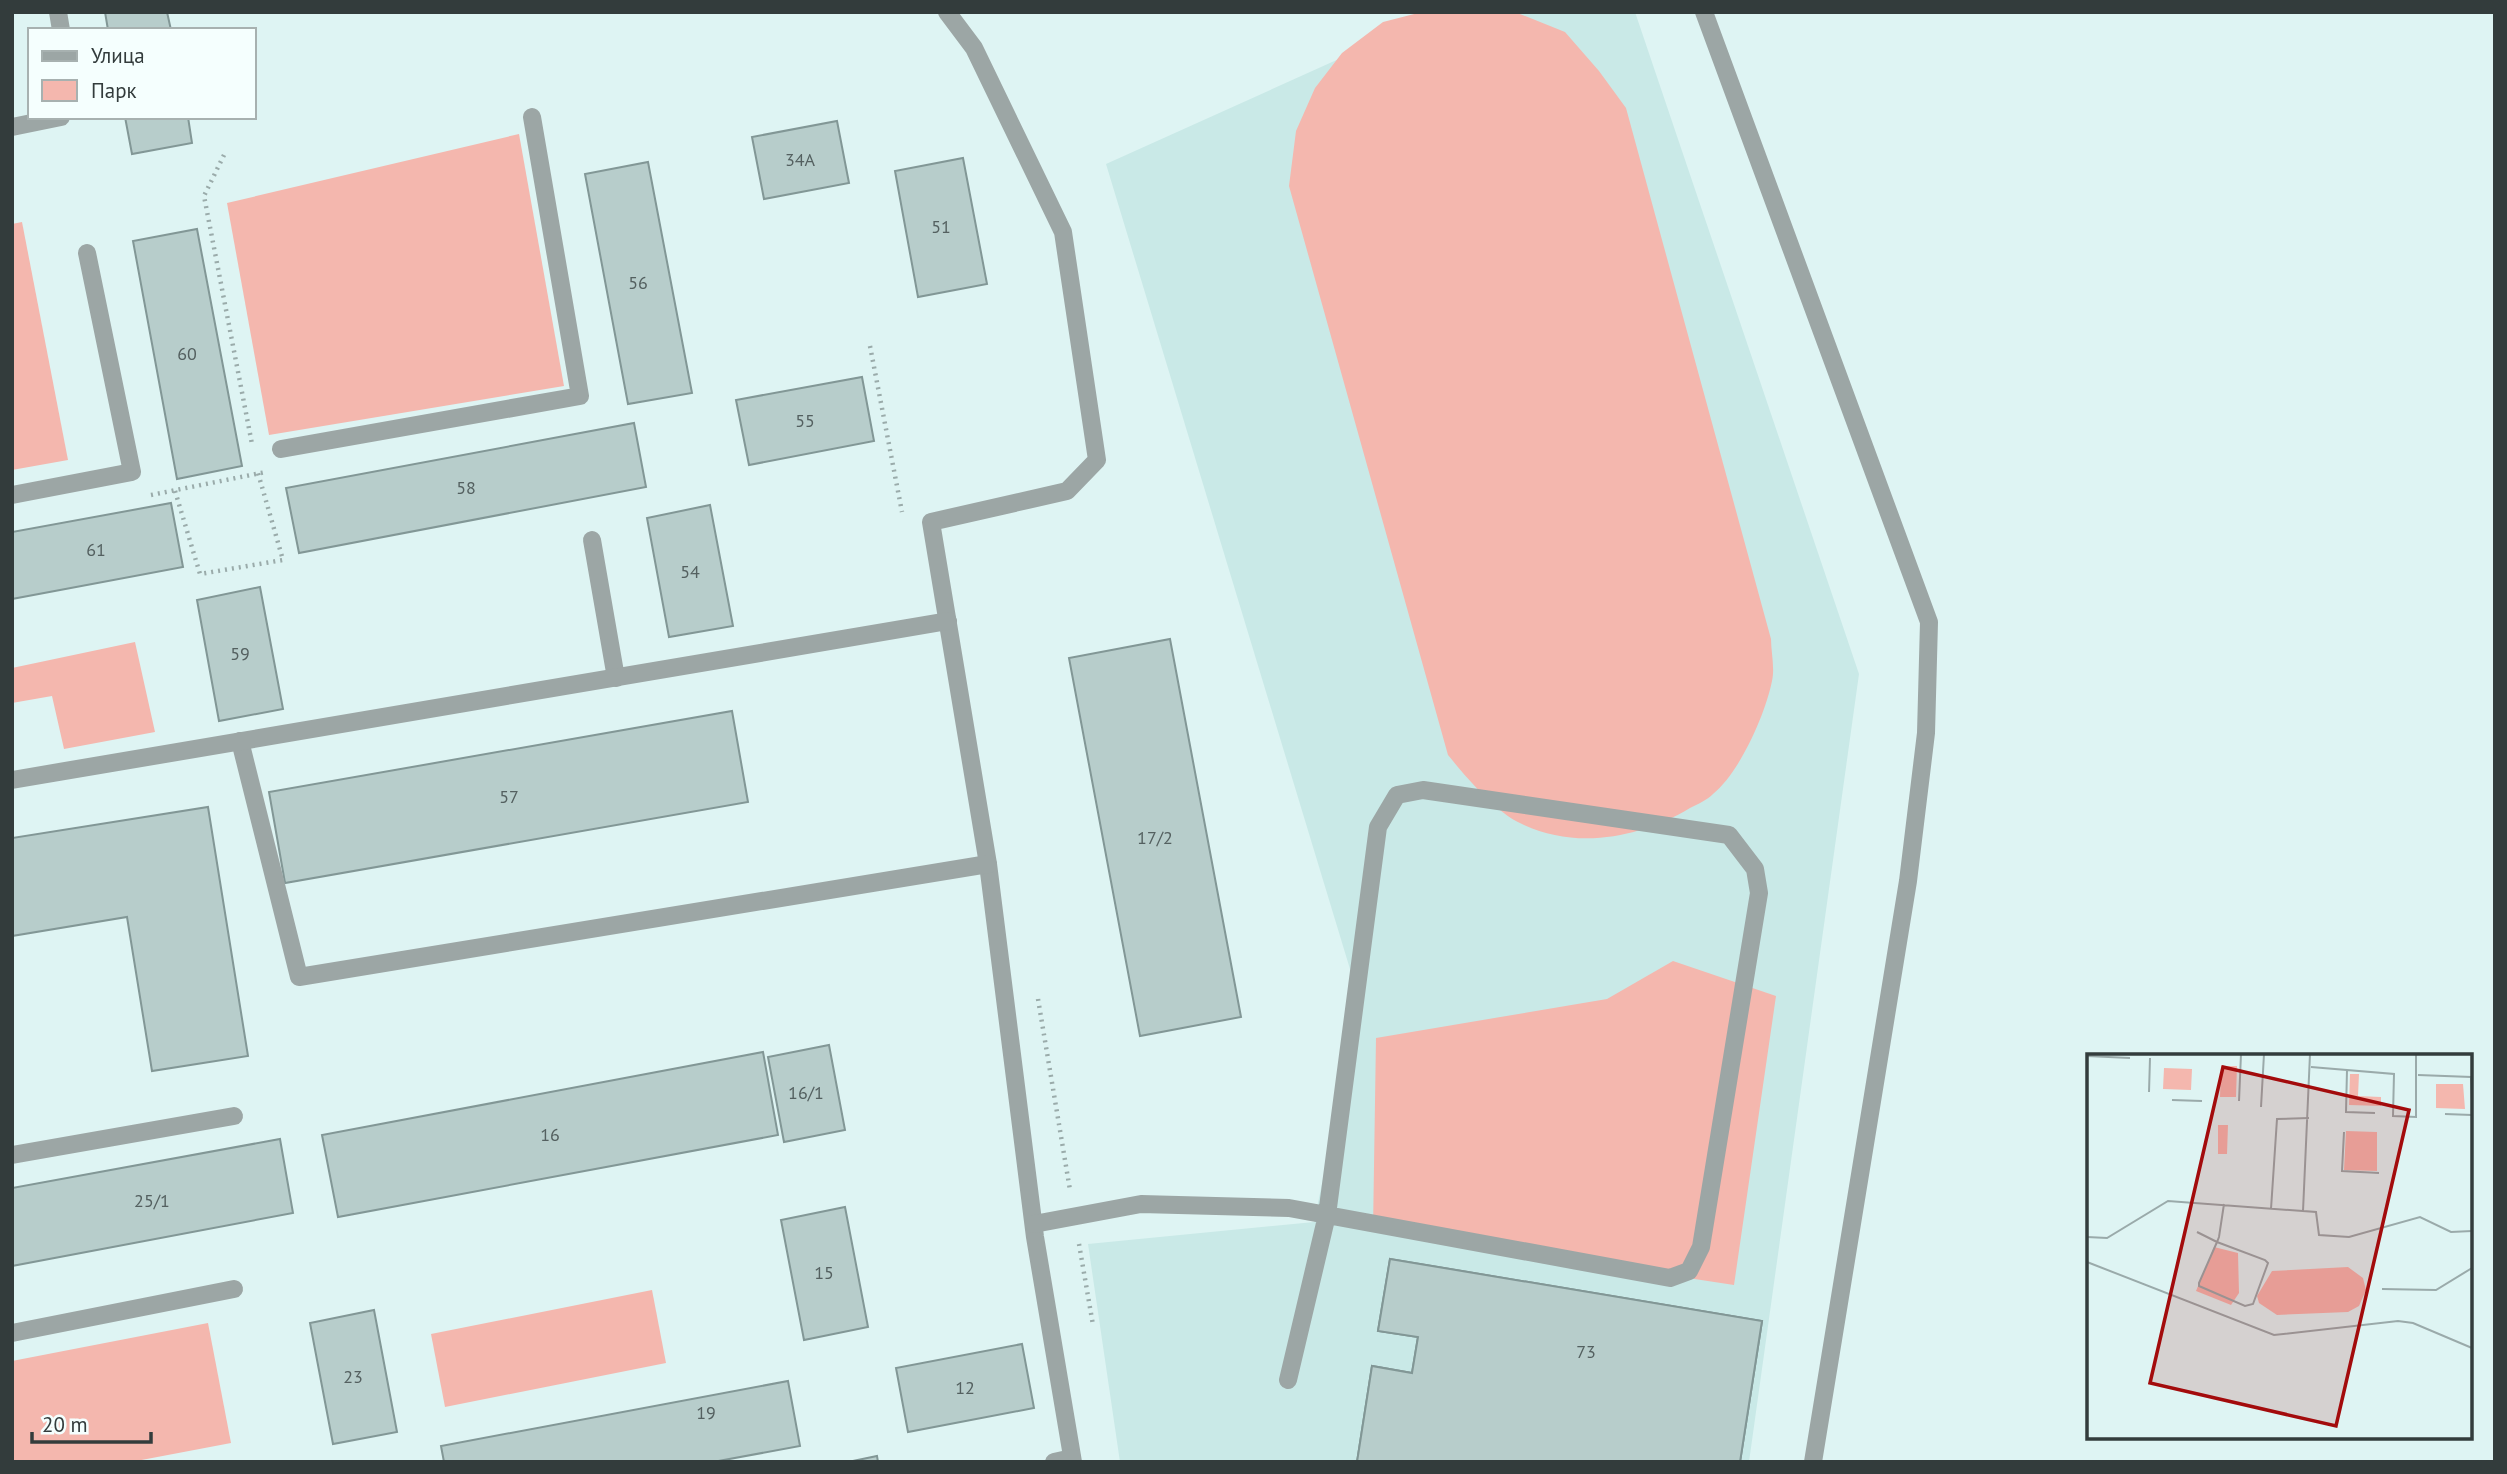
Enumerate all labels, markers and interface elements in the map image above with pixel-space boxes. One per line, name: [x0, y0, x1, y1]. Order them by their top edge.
legend: [28, 28, 256, 119]
text: Улица: [91, 42, 145, 69]
text: Парк: [91, 77, 137, 104]
house number: 34А: [785, 148, 816, 171]
house number: 51: [931, 215, 951, 238]
house number: 56: [628, 271, 648, 294]
house number: 60: [177, 342, 197, 365]
house number: 55: [795, 409, 815, 432]
house number: 58: [456, 476, 476, 499]
house number: 61: [86, 538, 106, 561]
house number: 54: [680, 560, 700, 583]
house number: 59: [230, 642, 250, 665]
house number: 57: [499, 785, 519, 808]
house number: 17/2: [1137, 826, 1173, 849]
inset map: [2087, 1054, 2472, 1439]
house number: 16/1: [788, 1081, 824, 1104]
house number: 16: [540, 1123, 560, 1146]
house number: 25/1: [134, 1189, 170, 1212]
house number: 15: [814, 1261, 834, 1284]
house number: 73: [1576, 1340, 1596, 1363]
house number: 23: [343, 1365, 363, 1388]
house number: 12: [955, 1376, 975, 1399]
scale bar: [32, 1400, 150, 1444]
house number: 19: [696, 1401, 716, 1424]
text: 20 m: [42, 1411, 88, 1438]

